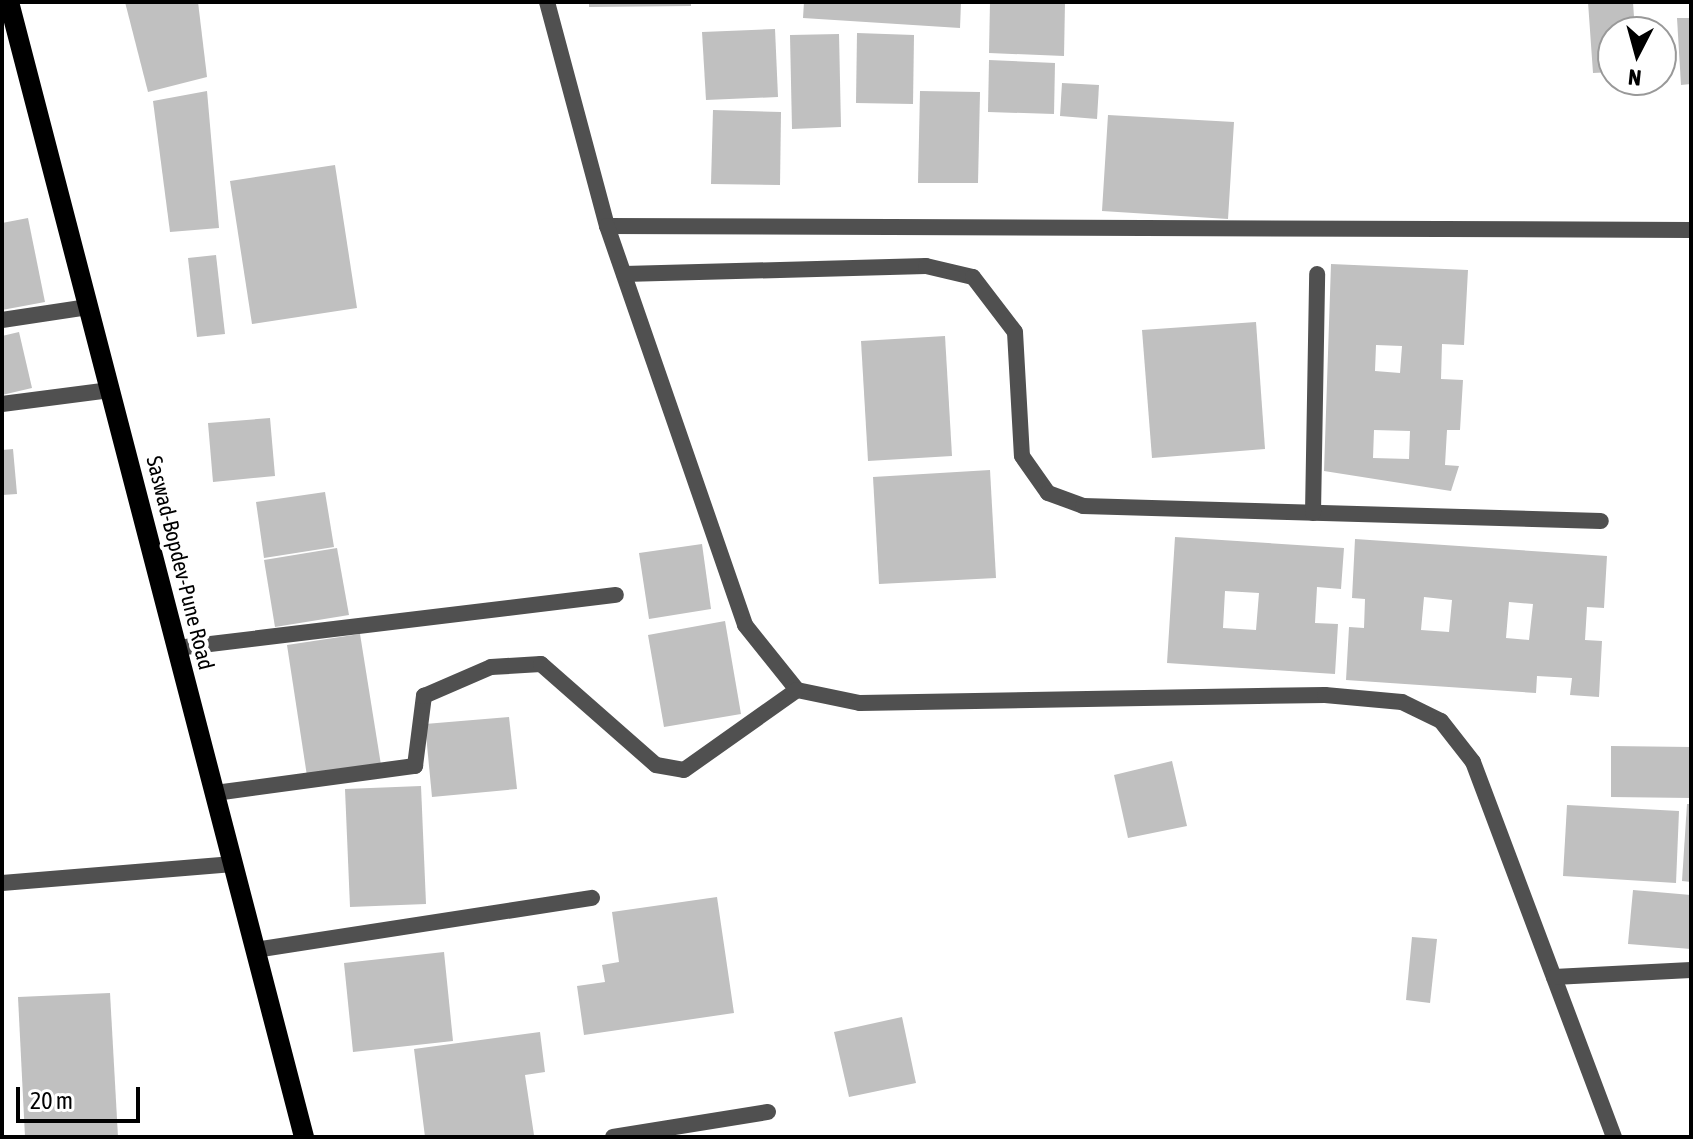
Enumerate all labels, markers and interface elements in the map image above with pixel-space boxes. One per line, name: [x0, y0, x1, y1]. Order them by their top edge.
north arrow: [1597, 16, 1677, 96]
text: N: [1627, 64, 1643, 91]
street label: Saswad-Bopdev-Pune Road: [141, 453, 219, 673]
scale bar: [20, 1071, 144, 1121]
text: 20 m: [30, 1087, 73, 1114]

